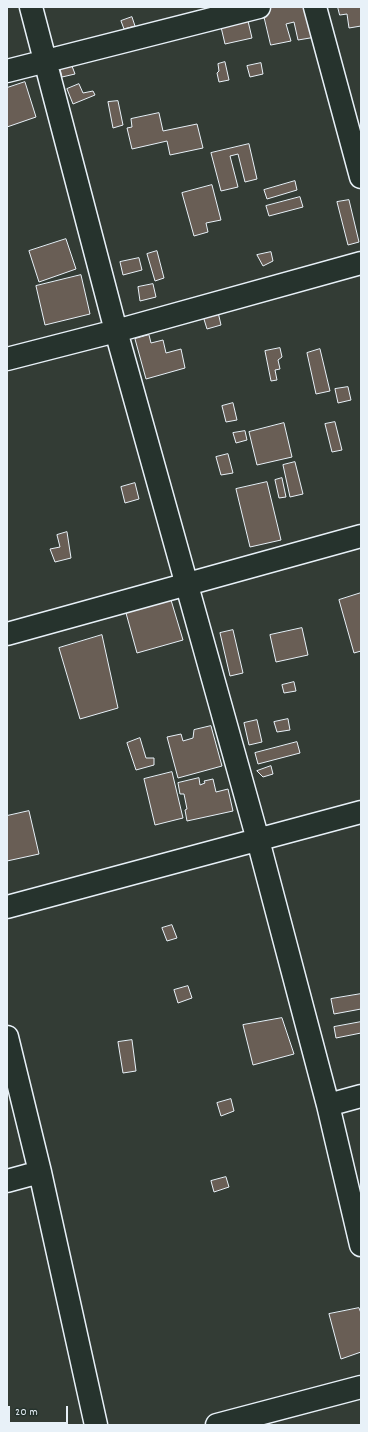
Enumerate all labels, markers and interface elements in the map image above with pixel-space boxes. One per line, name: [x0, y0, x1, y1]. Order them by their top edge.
scale bar: [10, 1398, 70, 1424]
text: 20 m: [15, 1404, 38, 1421]

